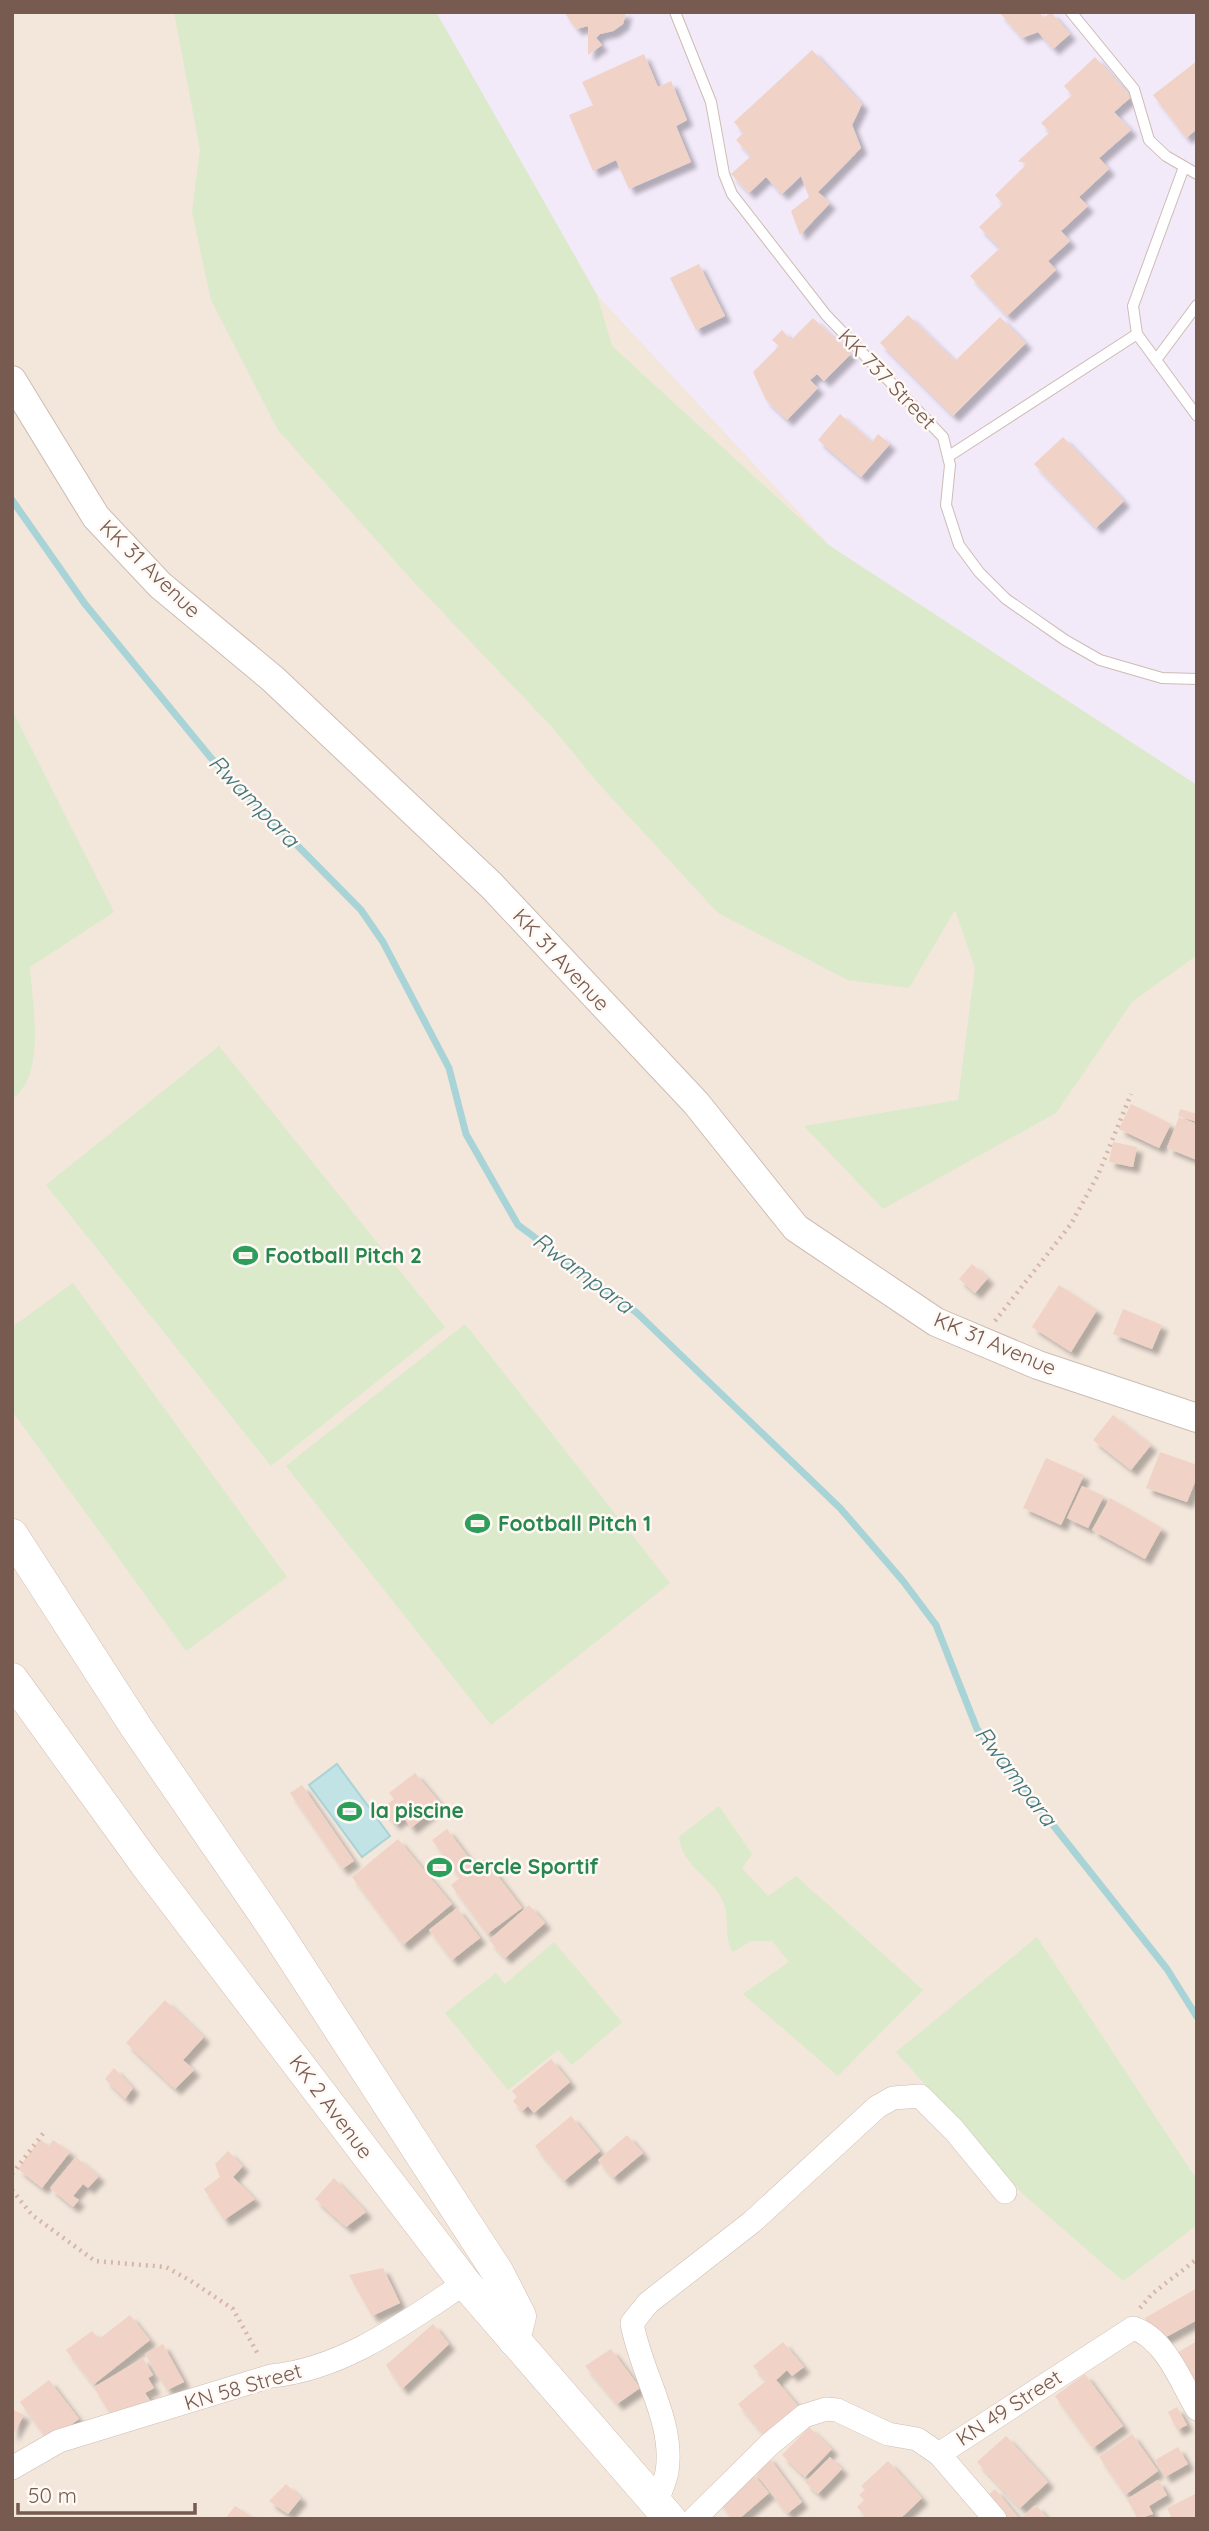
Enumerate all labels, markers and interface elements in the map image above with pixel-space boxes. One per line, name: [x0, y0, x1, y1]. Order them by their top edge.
street label: KK 737 Street: [833, 323, 942, 434]
street label: KK 31 Avenue: [95, 514, 207, 623]
water label: Rwampara: [203, 748, 307, 854]
street label: KK 31 Avenue: [508, 903, 616, 1016]
water label: Rwampara: [527, 1225, 640, 1320]
sports icon: Football Pitch 2: [231, 1242, 259, 1270]
place label: Football Pitch 2: [265, 1242, 422, 1268]
street label: KK 31 Avenue: [930, 1306, 1060, 1381]
sports icon: Football Pitch 1: [464, 1510, 492, 1538]
place label: Football Pitch 1: [498, 1510, 651, 1536]
water label: Rwampara: [969, 1720, 1064, 1832]
sports icon: la piscine: [336, 1797, 364, 1825]
place label: la piscine: [370, 1797, 464, 1823]
sports icon: Cercle Sportif: [425, 1853, 453, 1881]
place label: Cercle Sportif: [459, 1853, 599, 1879]
street label: KK 2 Avenue: [284, 2049, 379, 2163]
street label: KN 58 Street: [181, 2357, 305, 2415]
street label: KN 49 Street: [951, 2363, 1066, 2451]
scale bar: [18, 2472, 194, 2516]
text: 50 m: [28, 2482, 77, 2508]

